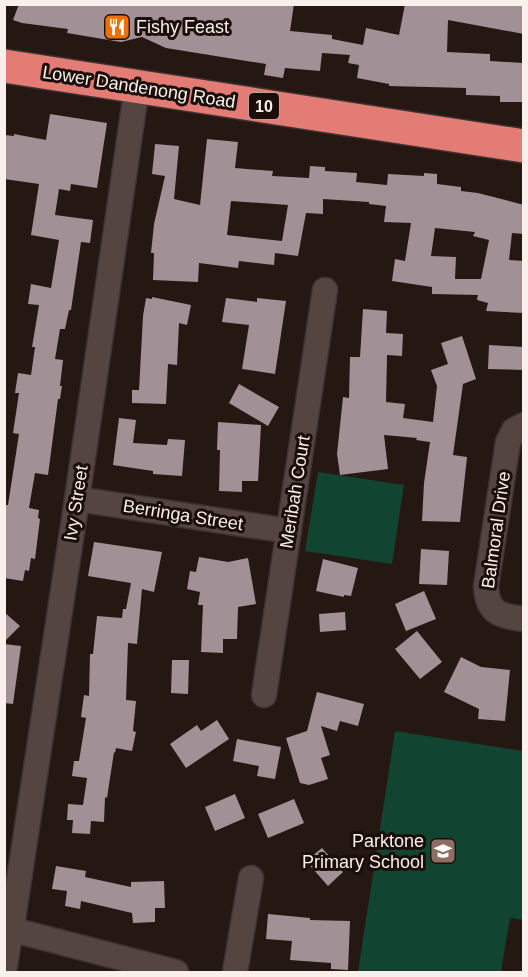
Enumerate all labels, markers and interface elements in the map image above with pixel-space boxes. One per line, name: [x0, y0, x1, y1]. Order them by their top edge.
restaurant icon: Fishy Feast: [102, 12, 132, 42]
place label: Fishy Feast: [136, 17, 229, 37]
street label: Lower Dandenong Road: [41, 62, 237, 112]
road number: 10: [249, 93, 279, 119]
street label: Meribah Court: [276, 434, 314, 550]
street label: Ivy Street: [60, 464, 92, 542]
street label: Balmoral Drive: [478, 470, 514, 590]
street label: Berringa Street: [122, 496, 244, 534]
place label: Parktone Primary School: [302, 831, 424, 872]
school or university icon: Parktone Primary School: [428, 836, 458, 866]

